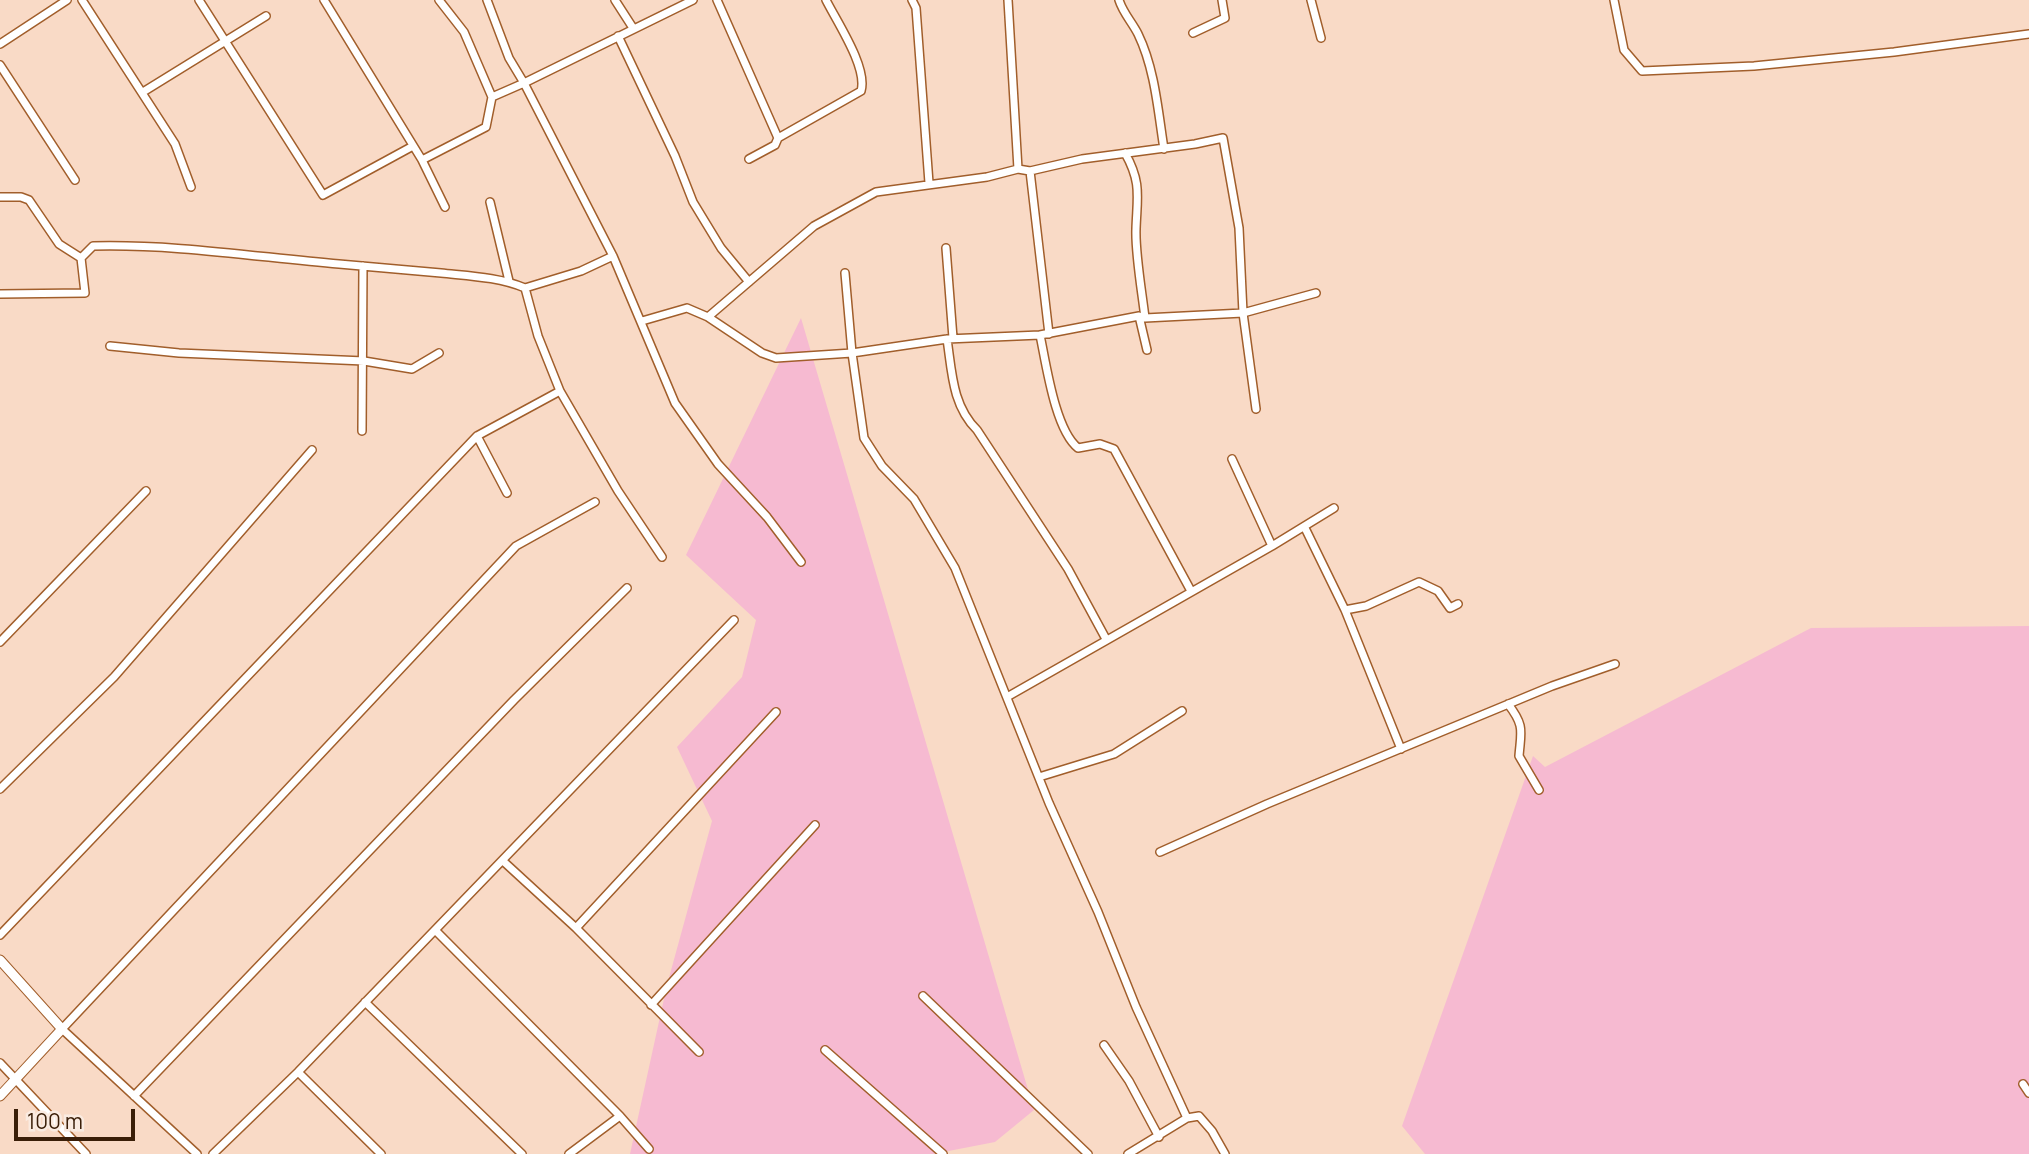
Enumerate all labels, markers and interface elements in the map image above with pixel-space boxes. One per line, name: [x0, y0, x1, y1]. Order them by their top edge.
scale bar: [18, 1094, 138, 1138]
text: 100 m: [27, 1107, 83, 1135]

